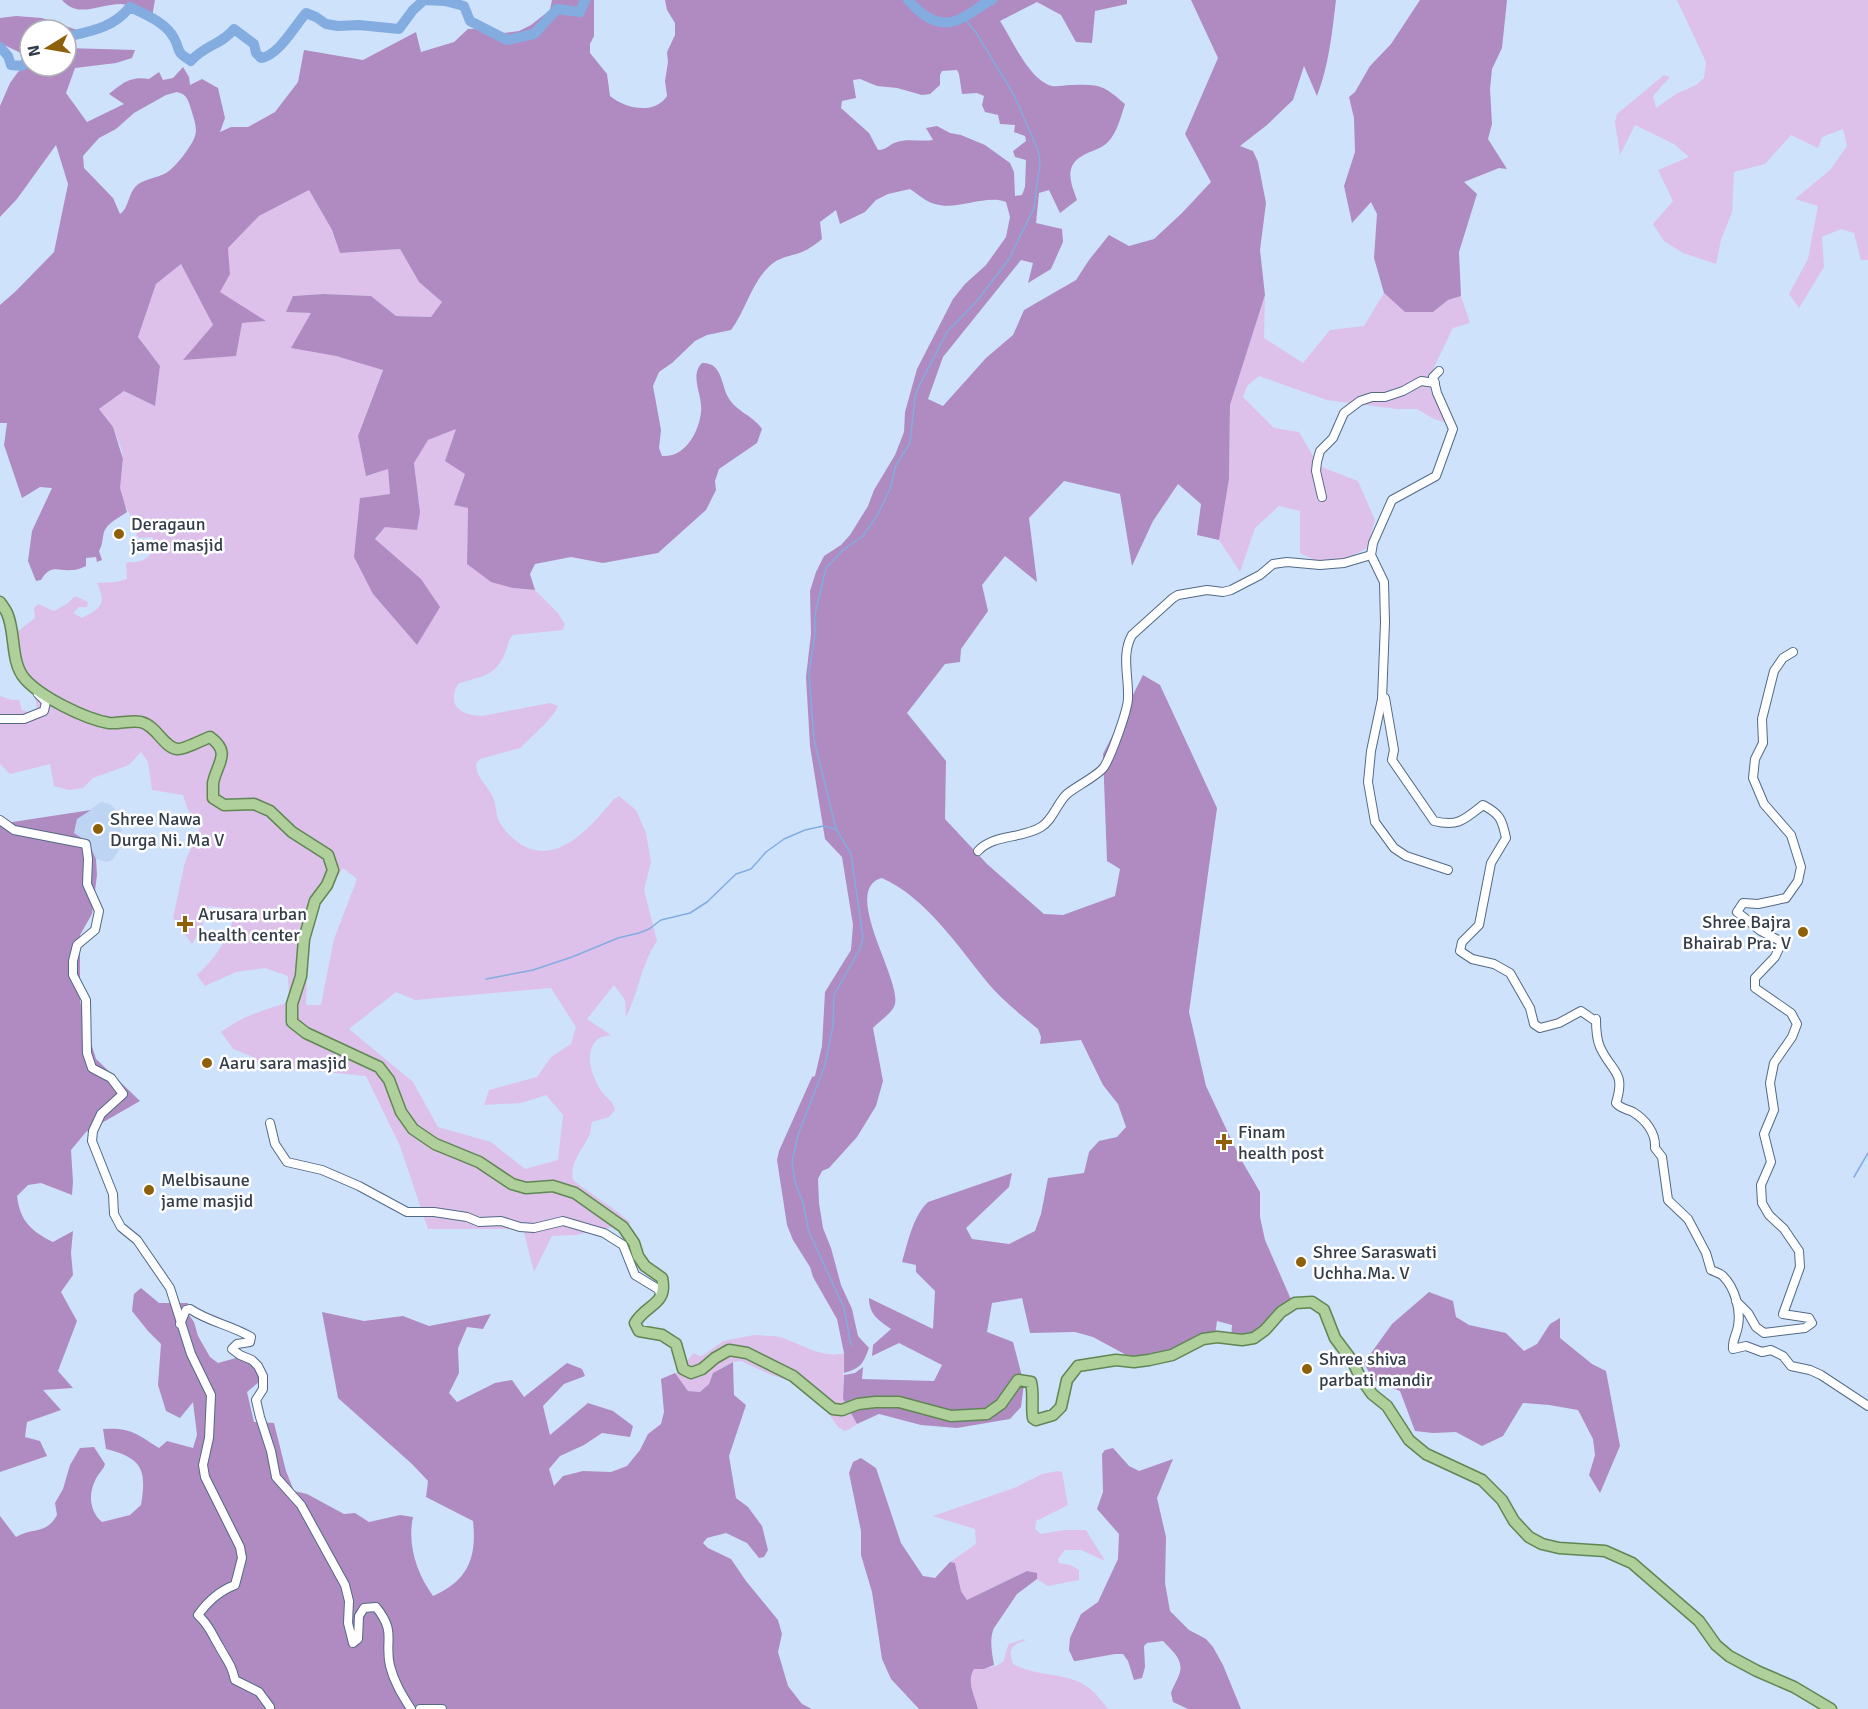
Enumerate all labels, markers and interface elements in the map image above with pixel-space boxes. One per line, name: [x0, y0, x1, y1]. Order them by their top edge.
north arrow: [18, 18, 78, 78]
text: N: [23, 43, 45, 58]
place label: Deragaun jame masjid: [131, 513, 223, 556]
marker: Deragaun jame masjid: [112, 527, 126, 541]
place label: Shree Nawa Durga Ni. Ma V: [110, 808, 225, 851]
marker: Shree Nawa Durga Ni. Ma V: [91, 822, 105, 836]
place label: Arusara urban health center: [198, 903, 307, 946]
place label: Shree Bajra Bhairab Pra. V: [1683, 911, 1792, 954]
marker: Arusara urban health center: [176, 915, 194, 933]
marker: Shree Bajra Bhairab Pra. V: [1796, 925, 1810, 939]
place label: Aaru sara masjid: [219, 1052, 347, 1074]
marker: Aaru sara masjid: [200, 1056, 214, 1070]
place label: Finam health post: [1238, 1121, 1324, 1164]
marker: Finam health post: [1215, 1133, 1233, 1151]
place label: Melbisaune jame masjid: [161, 1169, 253, 1212]
marker: Melbisaune jame masjid: [142, 1183, 156, 1197]
place label: Shree Saraswati Uchha.Ma. V: [1313, 1241, 1437, 1284]
marker: Shree Saraswati Uchha.Ma. V: [1294, 1255, 1308, 1269]
place label: Shree shiva parbati mandir: [1319, 1348, 1433, 1391]
marker: Shree shiva parbati mandir: [1300, 1362, 1314, 1376]

